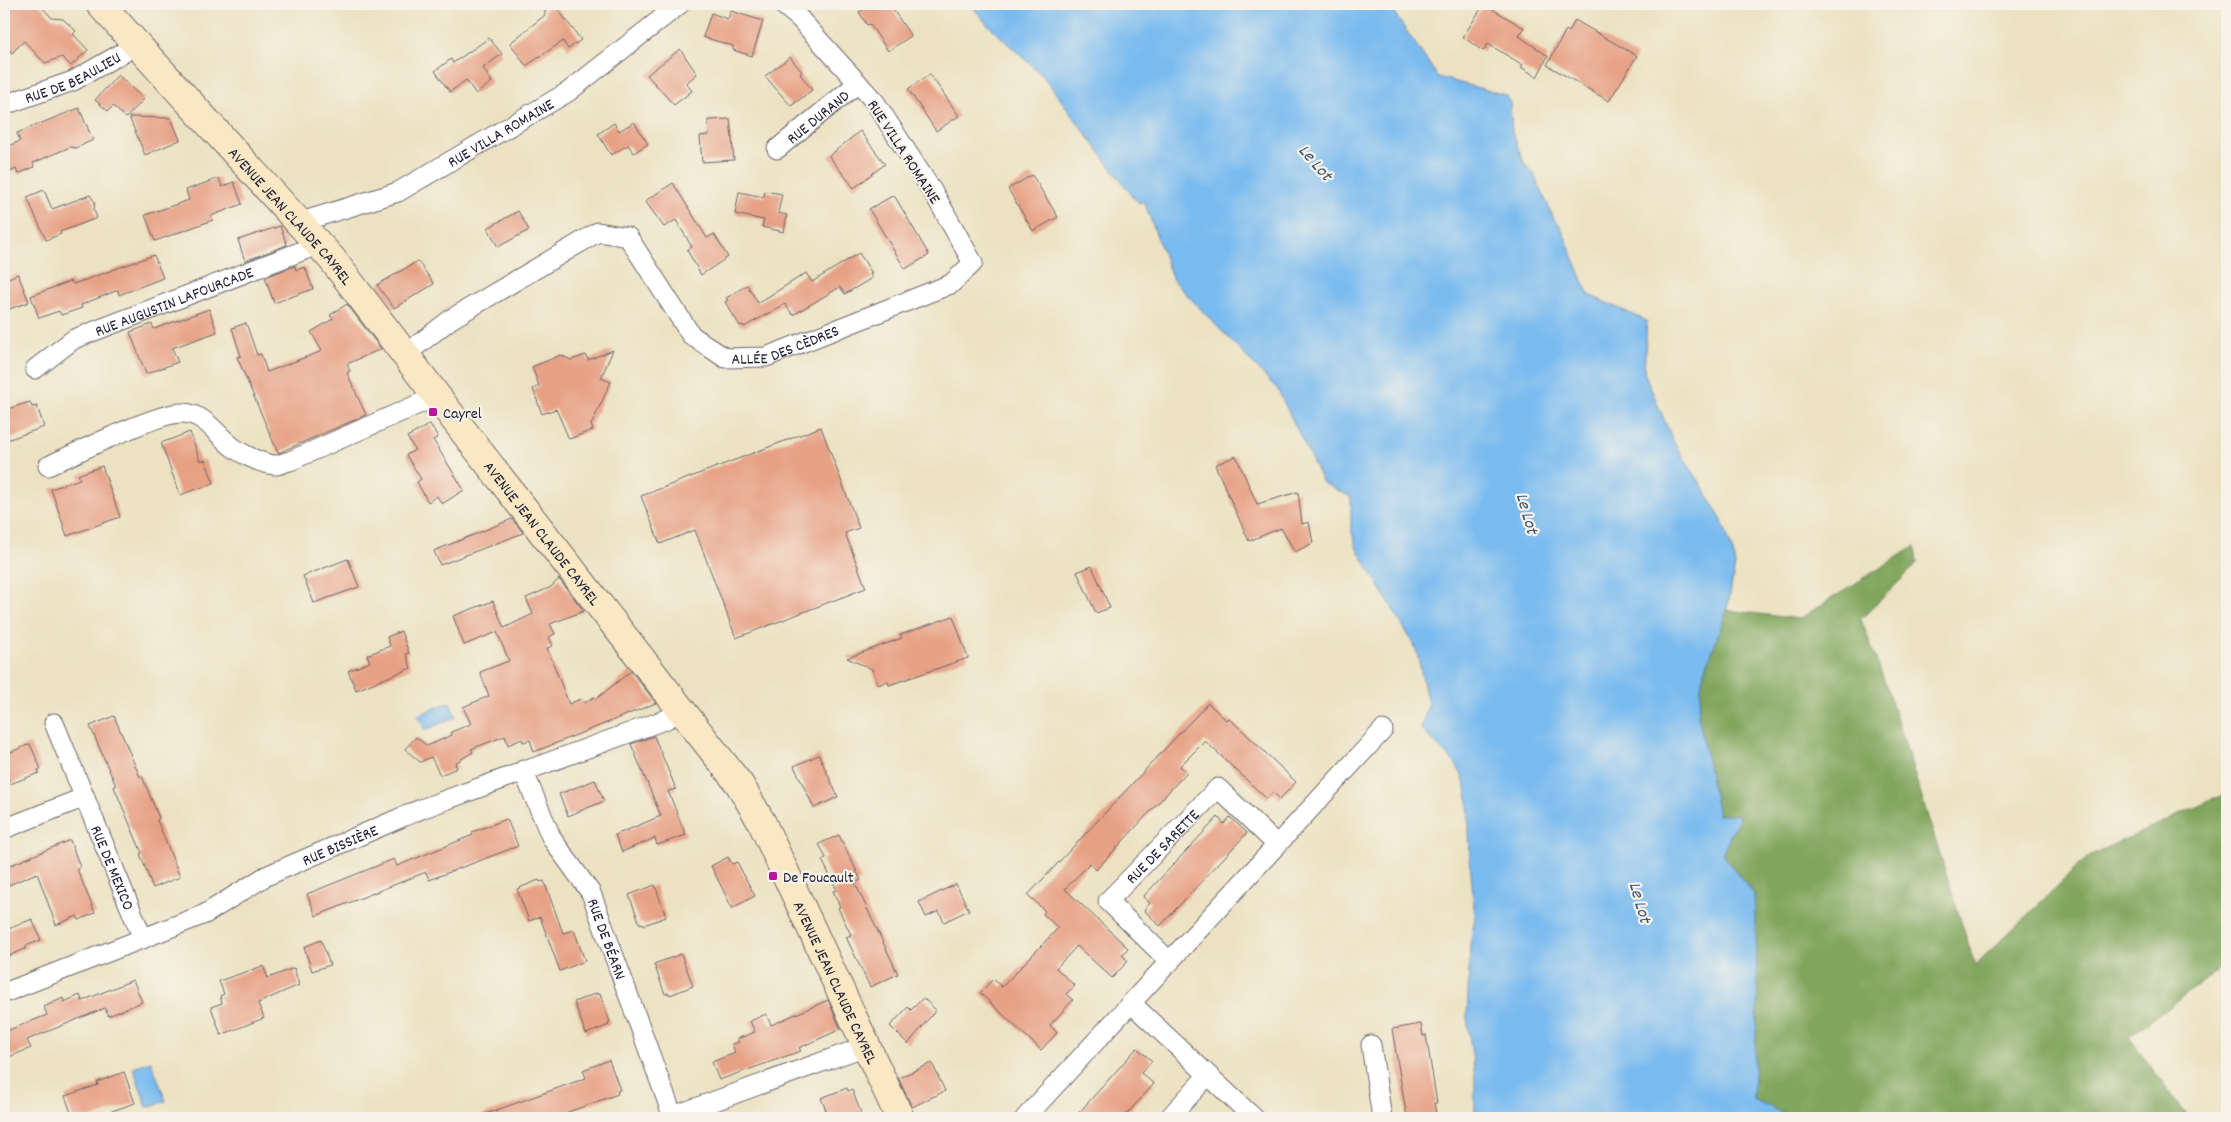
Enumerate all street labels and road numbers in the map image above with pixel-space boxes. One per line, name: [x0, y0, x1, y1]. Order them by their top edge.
street label: RUE DE BEAULIEU: [22, 47, 126, 111]
street label: RUE DURAND: [782, 85, 855, 151]
street label: RUE VILLA ROMAINE: [444, 93, 560, 174]
street label: RUE VILLA ROMAINE: [861, 96, 946, 209]
street label: AVENUE JEAN CLAUDE CAYREL: [222, 143, 357, 291]
street label: RUE AUGUSTIN LAFOURCADE: [92, 262, 258, 344]
street label: ALLÉE DES CÈDRES: [731, 320, 843, 372]
street label: AVENUE JEAN CLAUDE CAYREL: [477, 457, 605, 612]
street label: RUE DE SARETTE: [1122, 804, 1206, 890]
street label: RUE BISSIÈRE: [299, 820, 383, 873]
street label: RUE DE MEXICO: [83, 822, 139, 914]
street label: RUE DE BÉARN: [580, 896, 631, 983]
street label: AVENUE JEAN CLAUDE CAYREL: [786, 898, 882, 1069]

